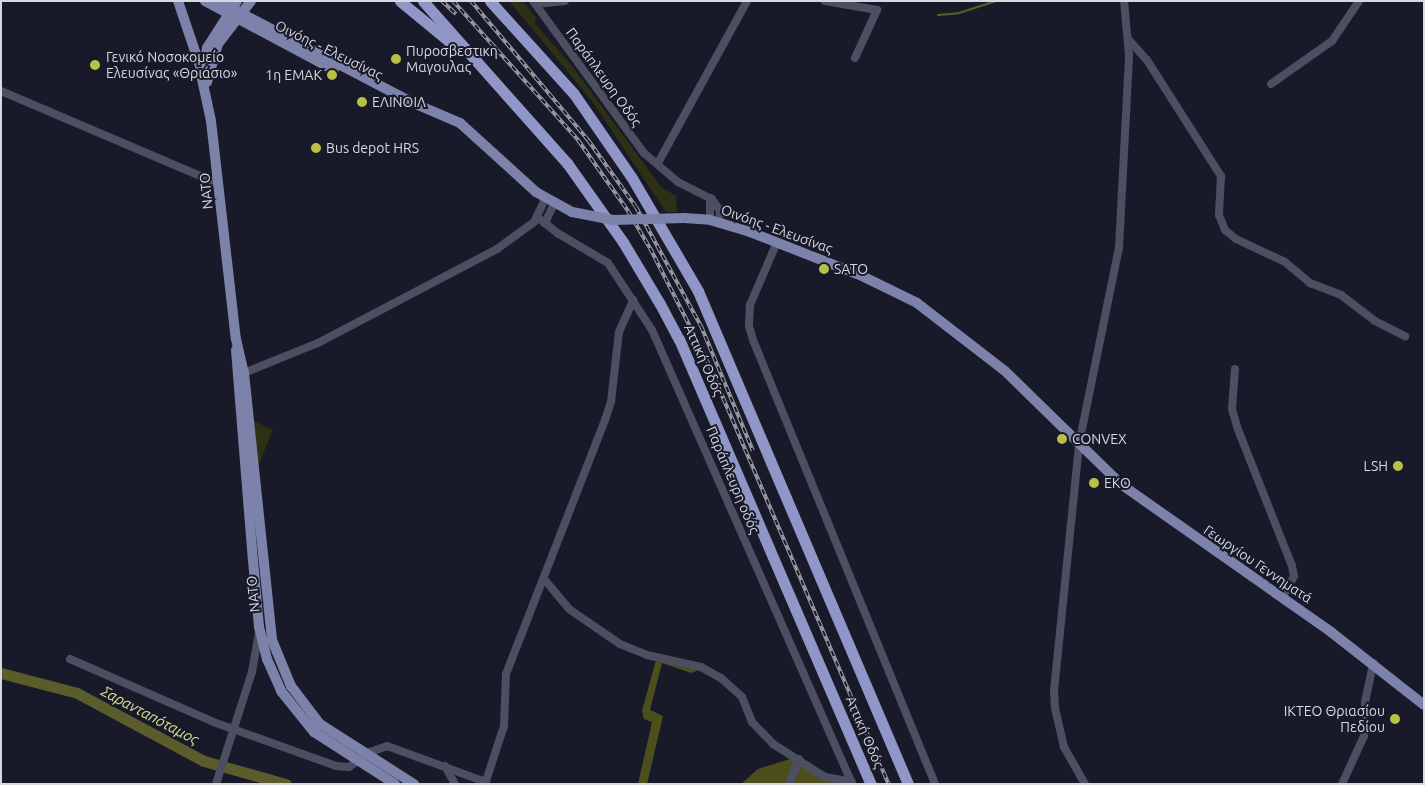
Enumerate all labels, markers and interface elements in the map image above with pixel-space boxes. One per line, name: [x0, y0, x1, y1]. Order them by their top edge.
street label: Οινόης - Ελευσίνας: [272, 17, 386, 83]
street label: Παράπλευρη Οδός: [563, 24, 645, 130]
place label: Πυροσβεστικη Μαγουλας: [406, 43, 498, 75]
place label: Γενικό Νοσοκομείο Ελευσίνας «Θριάσιο»: [106, 49, 237, 82]
marker: Πυροσβεστικη Μαγουλας: [390, 53, 402, 65]
marker: Γενικό Νοσοκομείο Ελευσίνας «Θριάσιο»: [88, 58, 102, 72]
place label: 1η ΕΜΑΚ: [265, 67, 322, 83]
marker: 1η ΕΜΑΚ: [326, 69, 338, 81]
place label: ΕΛΙΝΟΙΛ: [372, 94, 426, 110]
marker: ΕΛΙΝΟΙΛ: [356, 96, 368, 108]
place label: Bus depot HRS: [326, 140, 419, 156]
marker: Bus depot HRS: [310, 142, 322, 154]
street label: ΝΑΤΟ: [196, 172, 216, 210]
street label: Οινόης - Ελευσίνας: [719, 201, 835, 257]
place label: SATO: [834, 261, 868, 277]
marker: SATO: [818, 263, 830, 275]
street label: Αττική Οδός: [681, 322, 727, 398]
street label: Παράπλευρη οδός: [703, 424, 763, 536]
place label: CONVEX: [1072, 431, 1127, 447]
marker: CONVEX: [1056, 433, 1068, 445]
place label: LSH: [1364, 458, 1388, 474]
marker: LSH: [1392, 460, 1404, 472]
place label: EKO: [1104, 475, 1131, 491]
marker: EKO: [1088, 477, 1100, 489]
street label: Γεωργίου Γεννηματά: [1201, 521, 1315, 607]
street label: ΝΑΤΟ: [243, 575, 263, 613]
water label: Σαρανταπόταμος: [98, 682, 202, 748]
street label: Αττική Οδός: [842, 693, 888, 771]
place label: ΙΚΤΕΟ Θριασίου Πεδίου: [1284, 703, 1385, 736]
marker: ΙΚΤΕΟ Θριασίου Πεδίου: [1389, 713, 1401, 725]

